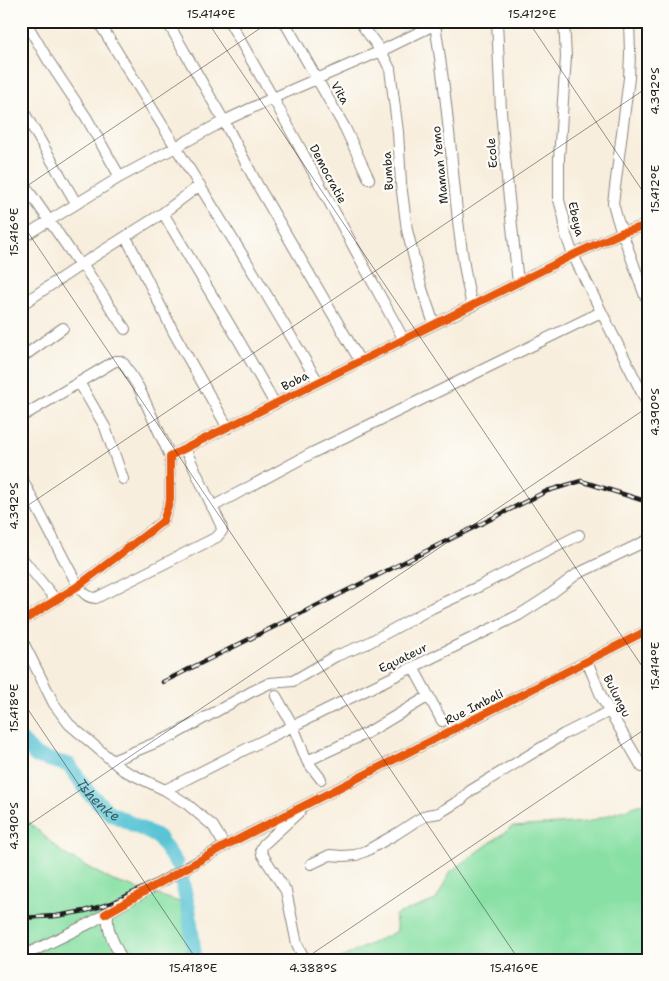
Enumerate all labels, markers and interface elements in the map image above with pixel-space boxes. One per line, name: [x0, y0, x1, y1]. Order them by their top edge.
text: 15.414°E: [187, 6, 235, 22]
text: 15.412°E: [508, 6, 556, 22]
text: 4.392°S: [647, 67, 663, 115]
street label: Vita: [327, 79, 353, 108]
street label: Maman Yemo: [428, 125, 452, 205]
street label: Ecole: [483, 137, 501, 169]
street label: Democratie: [306, 142, 350, 207]
street label: Bumba: [379, 151, 397, 191]
text: 15.412°E: [647, 165, 663, 213]
street label: Ebeya: [564, 200, 588, 239]
text: 15.416°E: [6, 208, 22, 256]
street label: Boba: [279, 367, 312, 395]
text: 4.390°S: [647, 388, 663, 436]
text: 4.392°S: [6, 482, 22, 530]
street label: Equateur: [376, 639, 430, 677]
text: 15.414°E: [647, 642, 663, 690]
street label: Bulungu: [599, 672, 635, 720]
text: 15.418°E: [6, 684, 22, 732]
street label: Rue Imbali: [442, 685, 506, 729]
water label: Tshenke: [72, 775, 123, 825]
text: 4.390°S: [6, 802, 22, 850]
text: 15.418°E: [169, 960, 217, 976]
text: 4.388°S: [289, 960, 337, 976]
text: 15.416°E: [490, 960, 538, 976]

